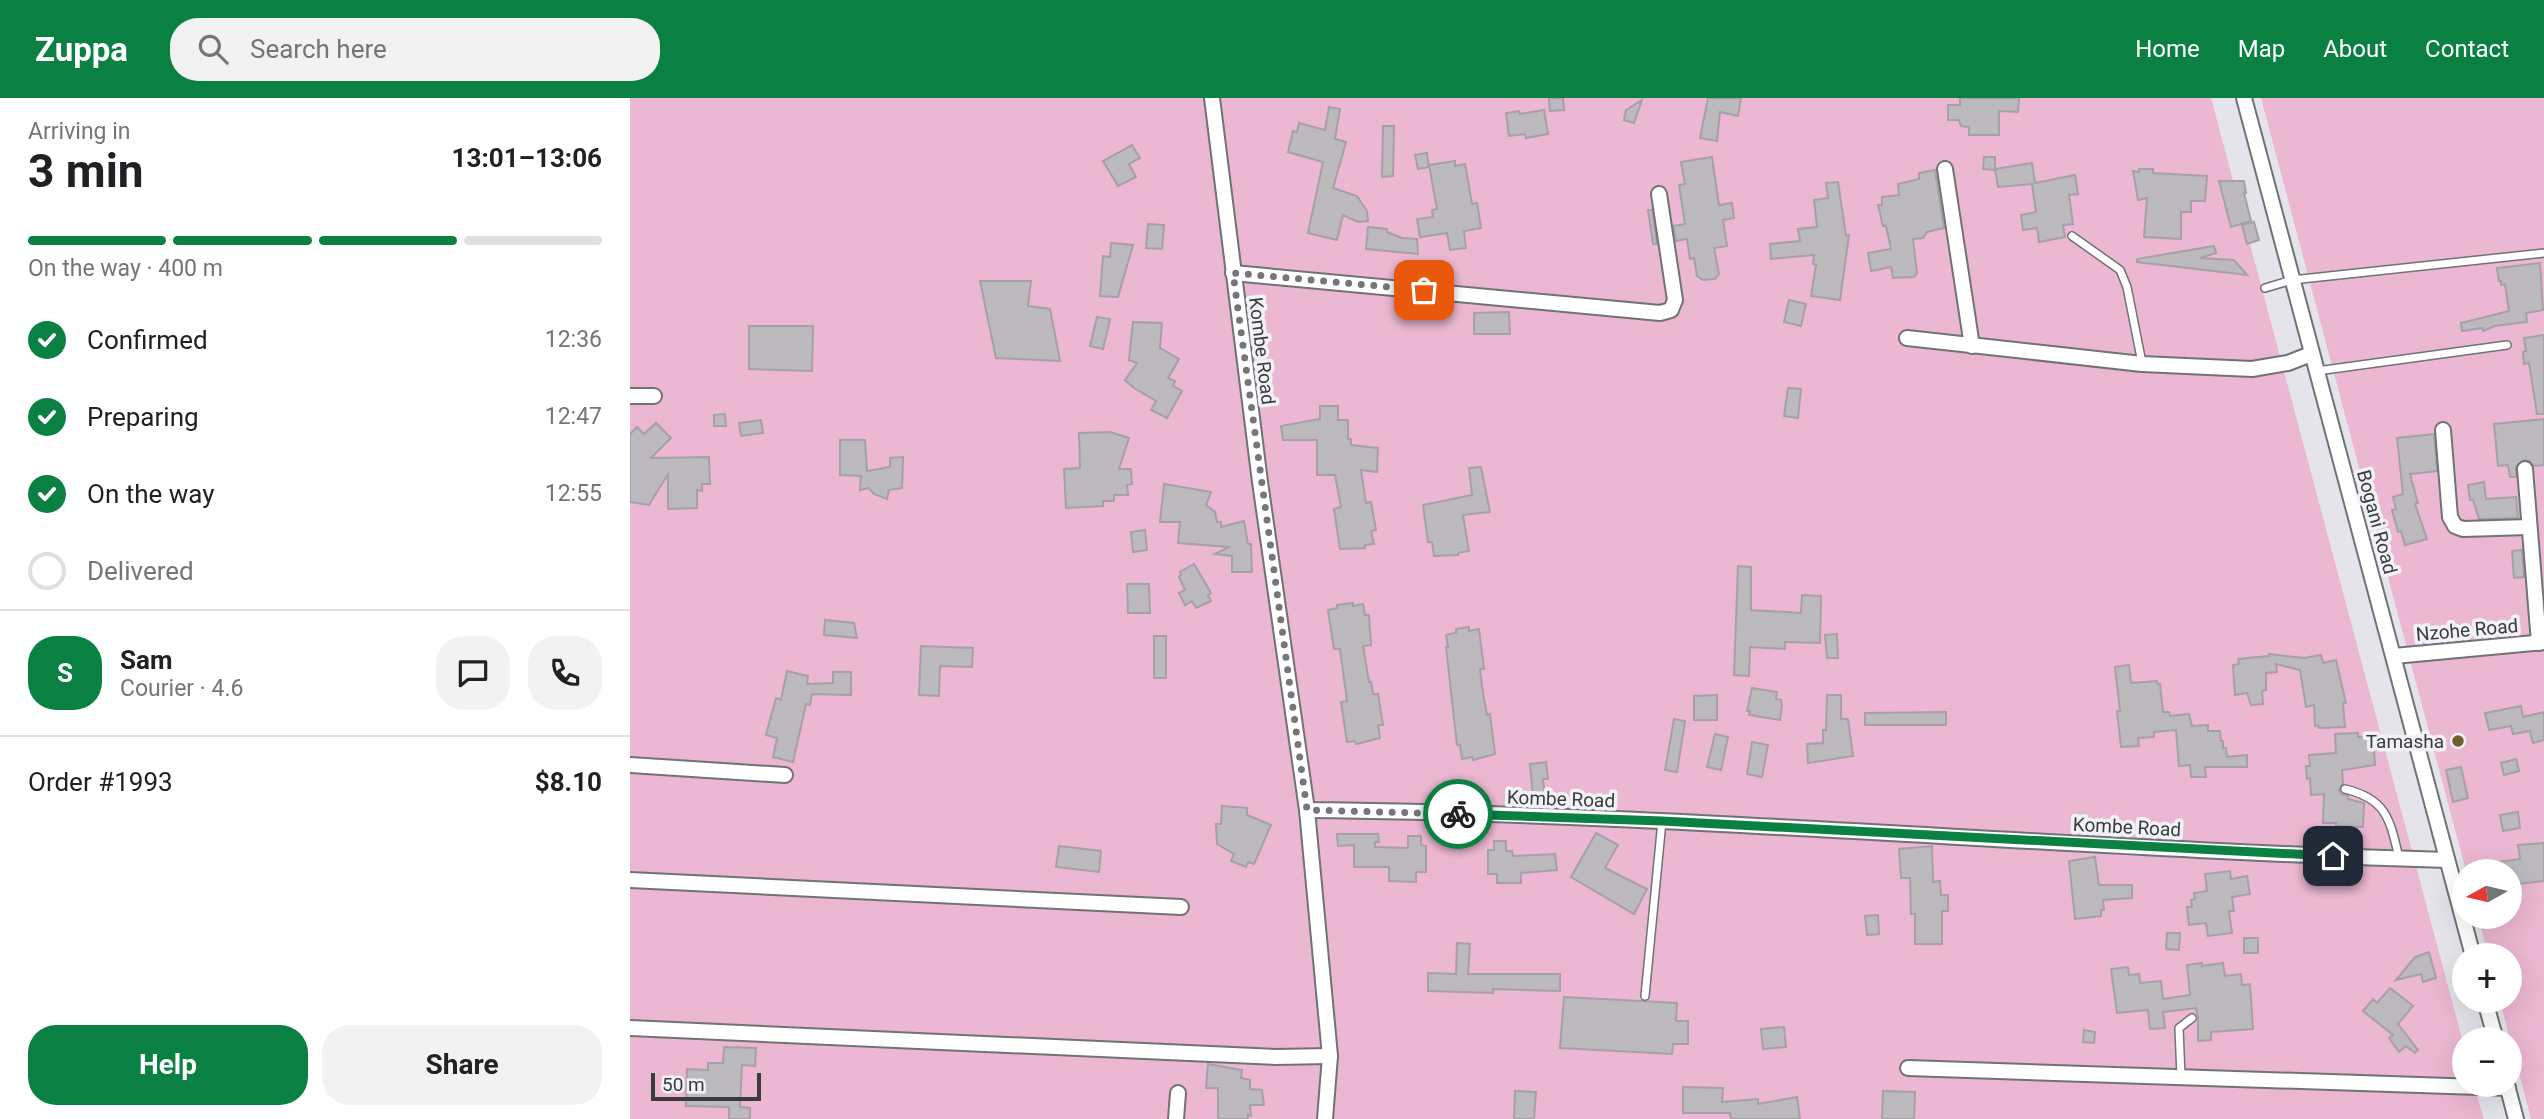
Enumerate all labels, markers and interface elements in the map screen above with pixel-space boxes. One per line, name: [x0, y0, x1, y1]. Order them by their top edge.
search box: [170, 18, 660, 81]
text: Zuppa: [35, 30, 128, 69]
icon: search: [194, 30, 232, 68]
text: Search here: [250, 34, 387, 64]
text: Home: [2135, 35, 2200, 63]
text: Map: [2238, 35, 2285, 63]
text: About: [2323, 35, 2387, 63]
text: Contact: [2425, 35, 2509, 63]
text: Arriving in: [28, 118, 131, 145]
text: 13:01–13:06: [452, 143, 602, 173]
text: 3 min: [28, 144, 144, 198]
text: On the way · 400 m: [28, 255, 223, 282]
pin: [1394, 260, 1454, 320]
icon: bag: [1405, 271, 1443, 309]
street label: Kombe Road: [1244, 296, 1280, 406]
icon: check: [28, 321, 66, 359]
text: Confirmed: [87, 325, 208, 355]
text: 12:36: [545, 326, 602, 353]
icon: check: [28, 398, 66, 436]
text: Preparing: [87, 402, 199, 432]
text: 12:47: [545, 403, 602, 430]
street label: Bogani Road: [2352, 467, 2402, 577]
icon: check: [28, 475, 66, 513]
text: On the way: [87, 479, 215, 509]
text: 12:55: [545, 480, 602, 507]
text: Delivered: [87, 556, 194, 586]
street label: Nzohe Road: [2415, 614, 2519, 646]
button: chat: [436, 636, 510, 710]
button: phone: [528, 636, 602, 710]
text: Sam: [120, 645, 172, 675]
text: S: [57, 658, 73, 688]
text: Courier · 4.6: [120, 675, 243, 702]
place label: Tamasha: [2366, 730, 2444, 753]
marker: Tamasha: [2450, 733, 2466, 749]
text: Order #1993: [28, 767, 173, 797]
text: $8.10: [535, 767, 602, 797]
courier: [1423, 779, 1493, 849]
street label: Kombe Road: [1507, 786, 1615, 812]
icon: bike: [1439, 795, 1477, 833]
street label: Kombe Road: [2072, 813, 2182, 841]
pin: [2303, 826, 2363, 886]
icon: home: [2314, 837, 2352, 875]
north arrow: [2452, 859, 2522, 929]
map controls: [2452, 859, 2522, 1097]
button: +: [2452, 943, 2522, 1013]
button: Help: [28, 1025, 308, 1105]
button: Share: [322, 1025, 602, 1105]
button: −: [2452, 1027, 2522, 1097]
scale bar: [651, 1070, 761, 1102]
text: 50 m: [662, 1073, 705, 1096]

